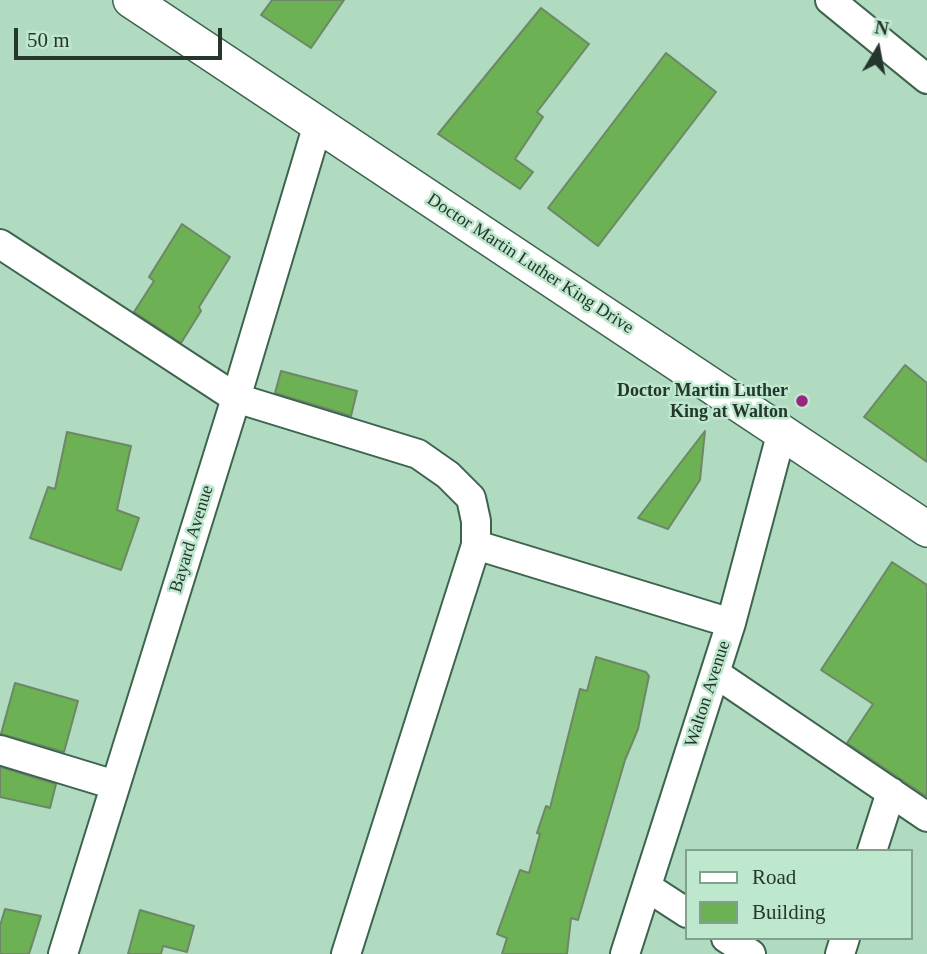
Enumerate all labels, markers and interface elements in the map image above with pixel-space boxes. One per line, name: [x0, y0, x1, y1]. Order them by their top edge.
scale bar: [18, 14, 226, 58]
north arrow: [843, 14, 913, 84]
text: N: [873, 16, 890, 39]
text: 50 m: [27, 28, 70, 52]
street label: Doctor Martin Luther King Drive: [423, 189, 637, 339]
place label: Doctor Martin Luther King at Walton: [617, 380, 788, 422]
marker: Doctor Martin Luther King at Walton: [794, 393, 810, 409]
street label: Bayard Avenue: [165, 483, 219, 595]
street label: Walton Avenue: [681, 638, 735, 750]
legend: [685, 849, 913, 940]
text: Road: [752, 865, 796, 889]
text: Building: [752, 900, 826, 924]

